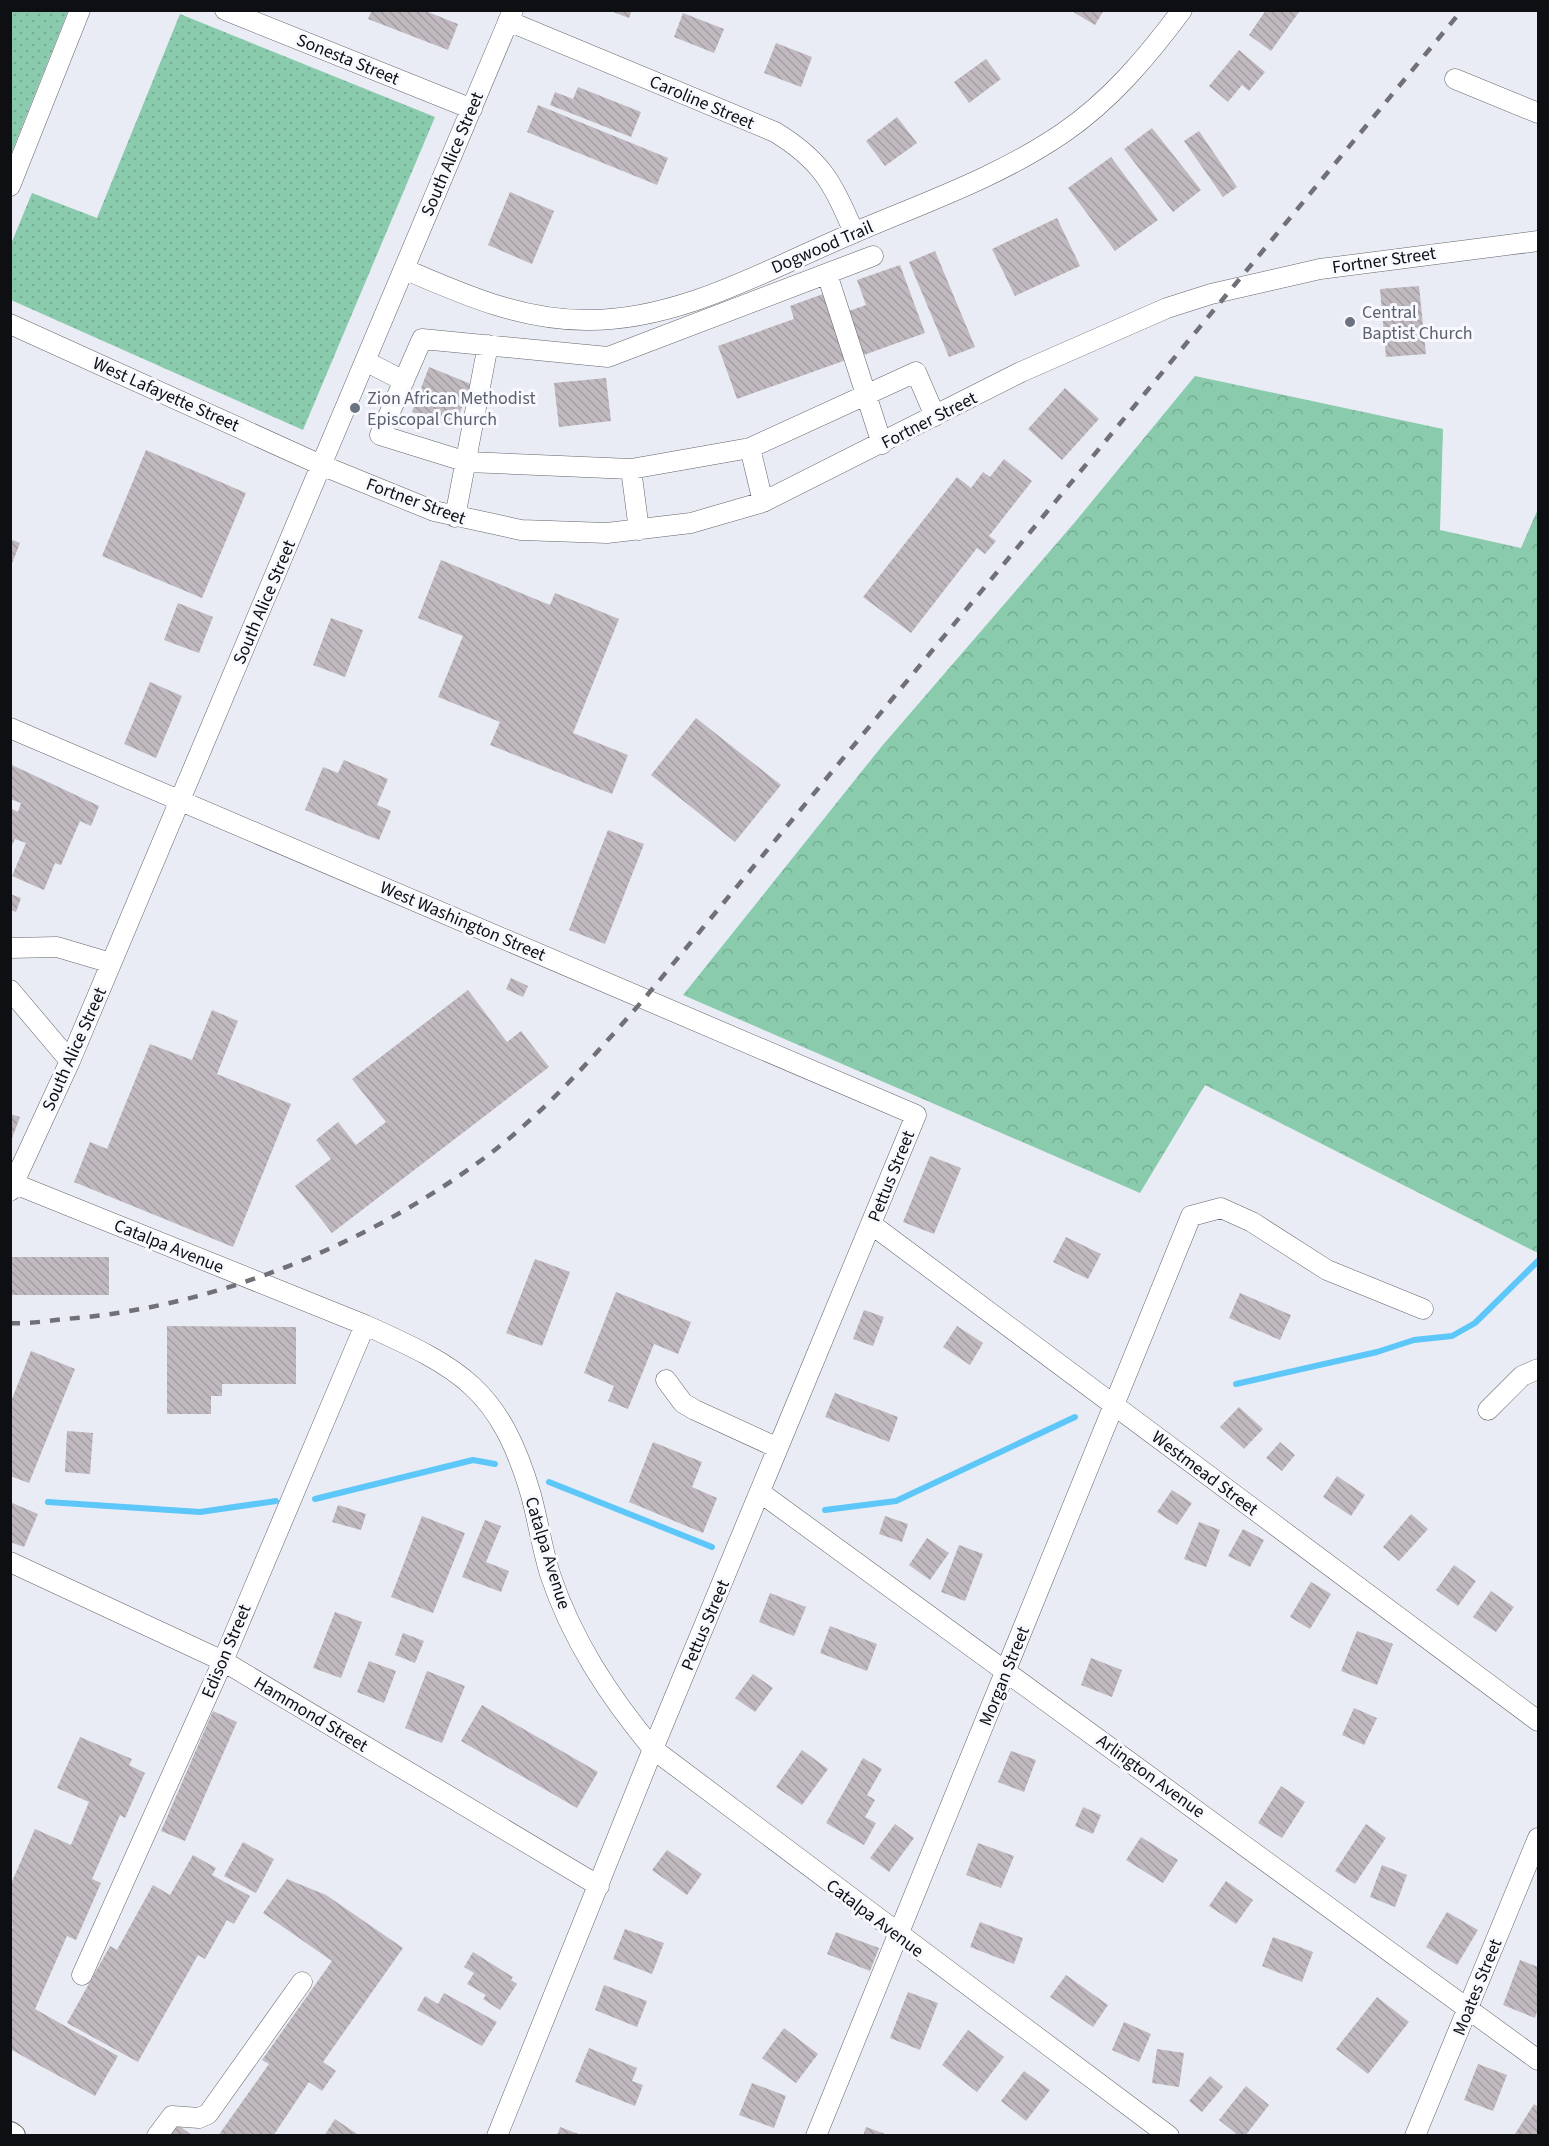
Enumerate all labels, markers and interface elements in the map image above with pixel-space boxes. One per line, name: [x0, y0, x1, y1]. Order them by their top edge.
street label: Sonesta Street: [293, 27, 403, 91]
street label: Caroline Street: [646, 69, 758, 136]
street label: South Alice Street: [415, 88, 490, 220]
street label: Dogwood Trail: [767, 215, 877, 280]
street label: Fortner Street: [1331, 241, 1438, 280]
place label: Central Baptist Church: [1362, 300, 1473, 346]
marker: Central Baptist Church: [1343, 315, 1357, 329]
street label: West Lafayette Street: [89, 351, 243, 438]
place label: Zion African Methodist Episcopal Church: [367, 386, 536, 432]
street label: Fortner Street: [877, 386, 981, 455]
marker: Zion African Methodist Episcopal Church: [348, 401, 362, 415]
street label: Fortner Street: [362, 472, 469, 531]
street label: South Alice Street: [227, 536, 302, 668]
street label: West Washington Street: [376, 875, 549, 968]
street label: South Alice Street: [36, 983, 113, 1115]
street label: Pettus Street: [862, 1127, 921, 1226]
street label: Catalpa Avenue: [110, 1213, 228, 1280]
street label: Westmead Street: [1146, 1425, 1263, 1522]
street label: Catalpa Avenue: [519, 1494, 577, 1613]
street label: Pettus Street: [675, 1576, 736, 1674]
street label: Edison Street: [195, 1600, 257, 1702]
street label: Morgan Street: [973, 1623, 1036, 1730]
street label: Hammond Street: [249, 1671, 372, 1758]
street label: Arlington Avenue: [1091, 1729, 1210, 1824]
street label: Catalpa Avenue: [821, 1873, 929, 1963]
street label: Moates Street: [1447, 1935, 1508, 2039]

